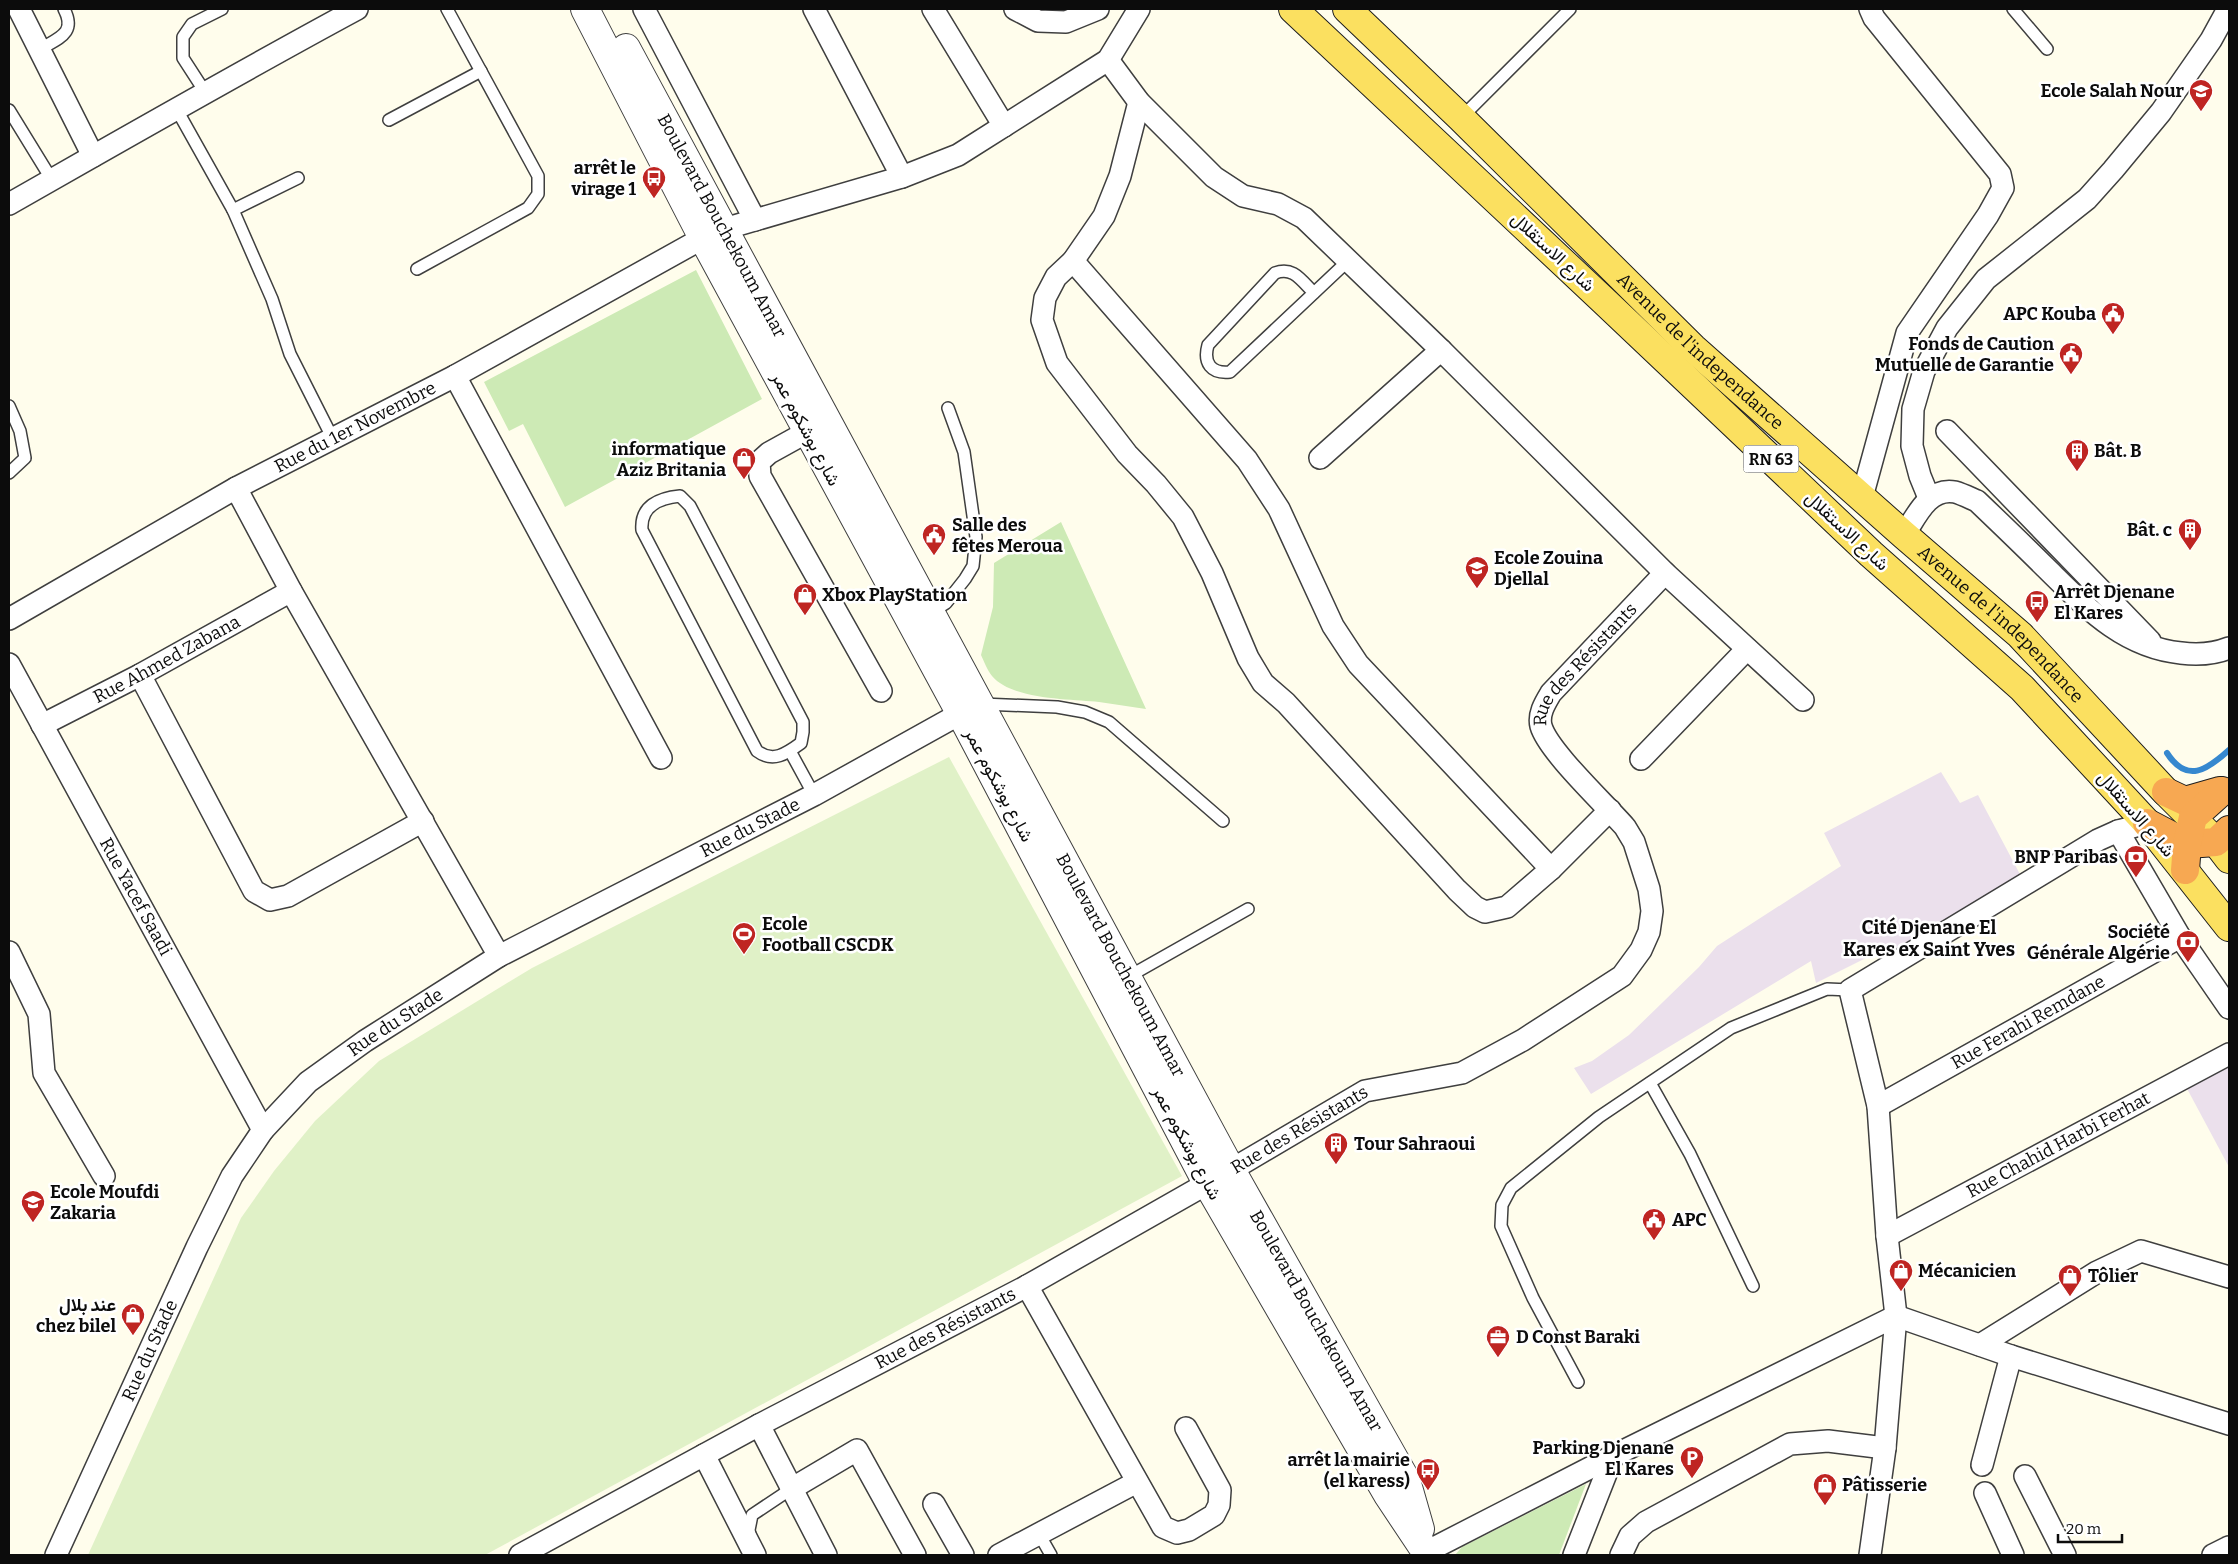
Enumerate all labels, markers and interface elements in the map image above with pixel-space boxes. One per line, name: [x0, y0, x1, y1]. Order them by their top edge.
school or university icon: Ecole Salah Nour: [2188, 78, 2214, 112]
place label: Ecole Salah Nour: [2040, 80, 2185, 102]
street label: Boulevard Bouchekoum Amar: [653, 110, 791, 341]
place label: arrêt le virage 1: [571, 157, 636, 200]
bus stop icon: arrêt le virage 1: [641, 165, 667, 199]
street label: شارع الاستقلال: [1506, 208, 1599, 297]
street label: Avenue de l'independance: [1613, 268, 1788, 434]
public building icon: APC Kouba: [2100, 301, 2126, 335]
place label: APC Kouba: [2003, 303, 2096, 325]
place label: Fonds de Caution Mutuelle de Garantie: [1875, 333, 2054, 376]
public building icon: Fonds de Caution Mutuelle de Garantie: [2058, 341, 2084, 375]
street label: شارع بوشكوم عمر: [765, 368, 845, 490]
street label: Rue du 1er Novembre: [271, 377, 440, 477]
place label: informatique Aziz Britania: [611, 438, 726, 481]
building icon: Bât. B: [2064, 438, 2090, 472]
place label: Bât. B: [2094, 440, 2142, 462]
shop icon: informatique Aziz Britania: [731, 446, 757, 480]
road number: RN 63: [1744, 446, 1798, 472]
street label: شارع الاستقلال: [1800, 487, 1893, 576]
place label: Salle des fêtes Meroua: [952, 514, 1063, 557]
building icon: Bât. c: [2177, 517, 2203, 551]
place label: Bât. c: [2127, 519, 2172, 541]
public building icon: Salle des fêtes Meroua: [921, 522, 947, 556]
street label: Avenue de l'independance: [1913, 541, 2088, 707]
place label: Ecole Zouina Djellal: [1494, 547, 1603, 590]
school or university icon: Ecole Zouina Djellal: [1464, 555, 1490, 589]
place label: Arrêt Djenane El Kares: [2054, 581, 2175, 624]
shop icon: Xbox PlayStation: [792, 582, 818, 616]
place label: Xbox PlayStation: [822, 584, 968, 606]
bus stop icon: Arrêt Djenane El Kares: [2024, 589, 2050, 623]
street label: Rue des Résistants: [1529, 598, 1642, 726]
street label: Rue Ahmed Zabana: [90, 610, 244, 708]
street label: شارع بوشكوم عمر: [958, 724, 1038, 846]
street label: شارع الاستقلال: [2092, 767, 2179, 862]
street label: Rue du Stade: [697, 793, 804, 862]
street label: Rue Yacef Saadi: [95, 834, 177, 959]
bank icon: BNP Paribas: [2123, 844, 2149, 878]
place label: BNP Paribas: [2014, 846, 2118, 868]
street label: Boulevard Bouchekoum Amar: [1051, 850, 1190, 1081]
place label: Ecole Football CSCDK: [762, 913, 894, 956]
district label: Cité Djenane El Kares ex Saint Yves: [1843, 916, 2015, 961]
sports icon: Ecole Football CSCDK: [731, 921, 757, 955]
place label: Société Générale Algérie: [2027, 921, 2170, 964]
bank icon: Société Générale Algérie: [2175, 929, 2201, 963]
street label: Rue Ferahi Remdane: [1947, 970, 2109, 1074]
street label: Rue du Stade: [343, 983, 447, 1061]
street label: Rue des Résistants: [1227, 1081, 1372, 1179]
street label: شارع بوشكوم عمر: [1146, 1082, 1226, 1204]
street label: Rue Chahid Harbi Ferhat: [1963, 1087, 2154, 1203]
building icon: Tour Sahraoui: [1323, 1131, 1349, 1165]
place label: Tour Sahraoui: [1354, 1133, 1476, 1155]
place label: Ecole Moufdi Zakaria: [50, 1181, 160, 1224]
school or university icon: Ecole Moufdi Zakaria: [20, 1189, 46, 1223]
street label: Boulevard Bouchekoum Amar: [1245, 1206, 1387, 1435]
public building icon: APC: [1641, 1207, 1667, 1241]
place label: APC: [1672, 1209, 1707, 1231]
shop icon: Mécanicien: [1888, 1258, 1914, 1292]
place label: Mécanicien: [1918, 1260, 2017, 1282]
shop icon: Tôlier: [2057, 1263, 2083, 1297]
place label: Tôlier: [2088, 1265, 2139, 1287]
street label: Rue des Résistants: [871, 1283, 1019, 1374]
place label: عند بلال chez bilel: [36, 1294, 116, 1337]
street label: Rue du Stade: [117, 1296, 182, 1405]
shop icon: عند بلال chez bilel: [120, 1302, 146, 1336]
office icon: D Const Baraki: [1485, 1324, 1511, 1358]
place label: D Const Baraki: [1516, 1326, 1640, 1348]
place label: Parking Djenane El Kares: [1533, 1437, 1674, 1480]
parking icon: Parking Djenane El Kares: [1679, 1445, 1705, 1479]
place label: arrêt la mairie (el karess): [1287, 1449, 1410, 1492]
bus stop icon: arrêt la mairie (el karess): [1415, 1457, 1441, 1491]
shop icon: Pâtisserie: [1812, 1472, 1838, 1506]
place label: Pâtisserie: [1842, 1474, 1927, 1496]
scale bar: [2058, 1512, 2122, 1544]
text: 20 m: [2066, 1520, 2102, 1538]

